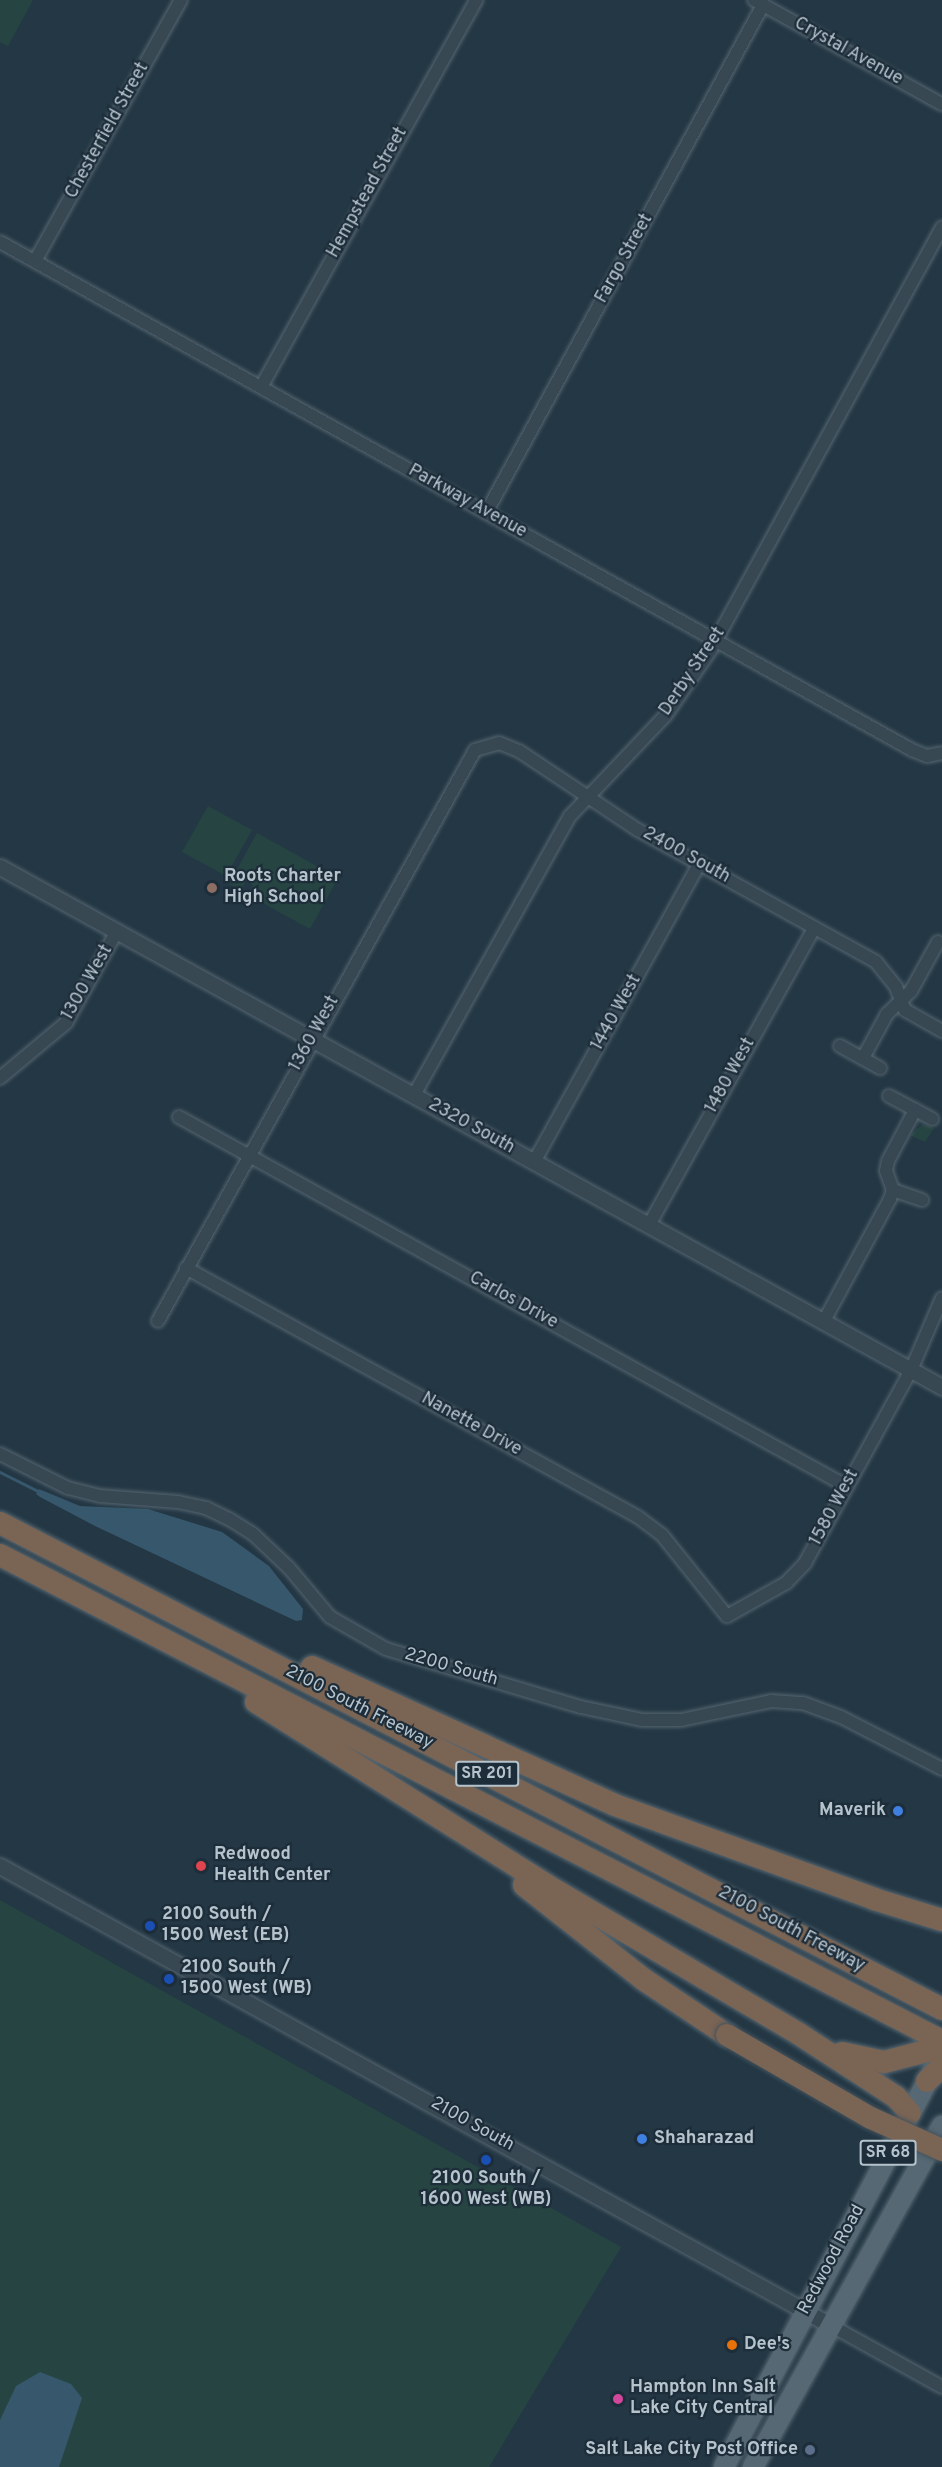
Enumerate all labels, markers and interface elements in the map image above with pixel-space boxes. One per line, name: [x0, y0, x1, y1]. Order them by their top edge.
street label: Crystal Avenue: [790, 13, 906, 91]
street label: Chesterfield Street: [62, 59, 154, 203]
street label: Hempstead Street: [323, 124, 413, 262]
street label: Fargo Street: [592, 211, 658, 307]
street label: Parkway Avenue: [404, 460, 530, 544]
street label: Derby Street: [655, 624, 731, 720]
street label: 2400 South: [639, 823, 733, 889]
place label: Roots Charter High School: [224, 867, 341, 910]
marker: Roots Charter High School: [205, 881, 219, 895]
street label: 1300 West: [58, 941, 118, 1025]
street label: 1440 West: [587, 971, 647, 1055]
street label: 1360 West: [285, 992, 345, 1076]
street label: 1480 West: [701, 1034, 761, 1118]
street label: 2320 South: [424, 1094, 518, 1160]
street label: Carlos Drive: [465, 1268, 561, 1334]
street label: Nanette Drive: [417, 1389, 525, 1461]
street label: 1580 West: [806, 1466, 864, 1550]
street label: 2200 South: [402, 1644, 500, 1692]
street label: 2100 South Freeway: [282, 1661, 436, 1755]
road number: SR 201: [454, 1761, 520, 1787]
place label: Maverik: [819, 1800, 886, 1822]
marker: Maverik: [891, 1804, 905, 1818]
place label: Redwood Health Center: [214, 1845, 331, 1888]
marker: Redwood Health Center: [192, 1857, 210, 1875]
street label: 2100 South Freeway: [714, 1882, 868, 1978]
place label: 2100 South / 1500 West (EB): [162, 1905, 289, 1948]
marker: 2100 South / 1500 West (EB): [143, 1919, 157, 1933]
place label: 2100 South / 1500 West (WB): [181, 1958, 312, 2000]
marker: 2100 South / 1500 West (WB): [162, 1972, 176, 1986]
street label: 2100 South: [426, 2093, 518, 2157]
place label: Shaharazad: [654, 2128, 754, 2150]
marker: Shaharazad: [635, 2132, 649, 2146]
road number: SR 68: [860, 2140, 916, 2166]
marker: 2100 South / 1600 West (WB): [479, 2153, 493, 2167]
place label: 2100 South / 1600 West (WB): [420, 2169, 552, 2212]
street label: Redwood Road: [794, 2202, 870, 2318]
place label: Dee's: [744, 2334, 790, 2356]
marker: Dee's: [725, 2338, 739, 2352]
place label: Hampton Inn Salt Lake City Central: [630, 2378, 776, 2420]
marker: Hampton Inn Salt Lake City Central: [611, 2392, 625, 2406]
place label: Salt Lake City Post Office: [585, 2439, 798, 2461]
marker: Salt Lake City Post Office: [803, 2443, 817, 2457]

